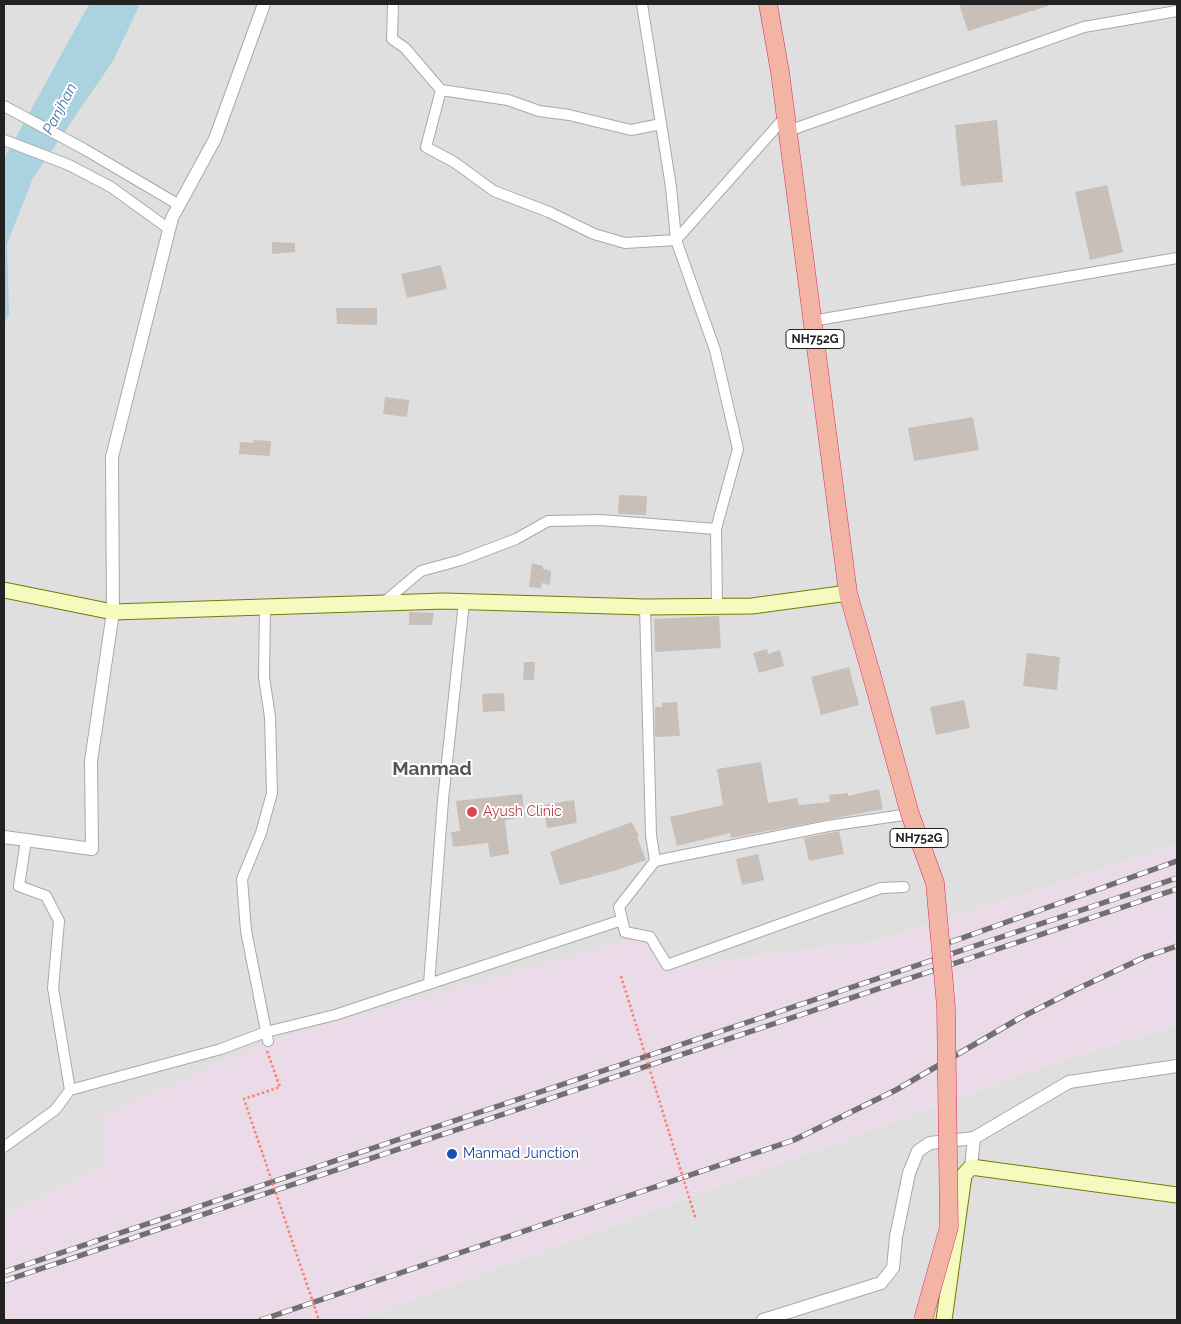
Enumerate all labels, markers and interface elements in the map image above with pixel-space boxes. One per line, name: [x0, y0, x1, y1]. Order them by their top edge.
water label: Panjhan: [39, 80, 81, 138]
road number: NH752G: [786, 329, 844, 348]
district label: Manmad: [392, 758, 472, 780]
place label: Ayush Clinic: [483, 804, 562, 820]
marker: Ayush Clinic: [465, 805, 479, 819]
road number: NH752G: [890, 828, 948, 848]
place label: Manmad Junction: [463, 1146, 579, 1162]
marker: Manmad Junction: [445, 1147, 459, 1161]

